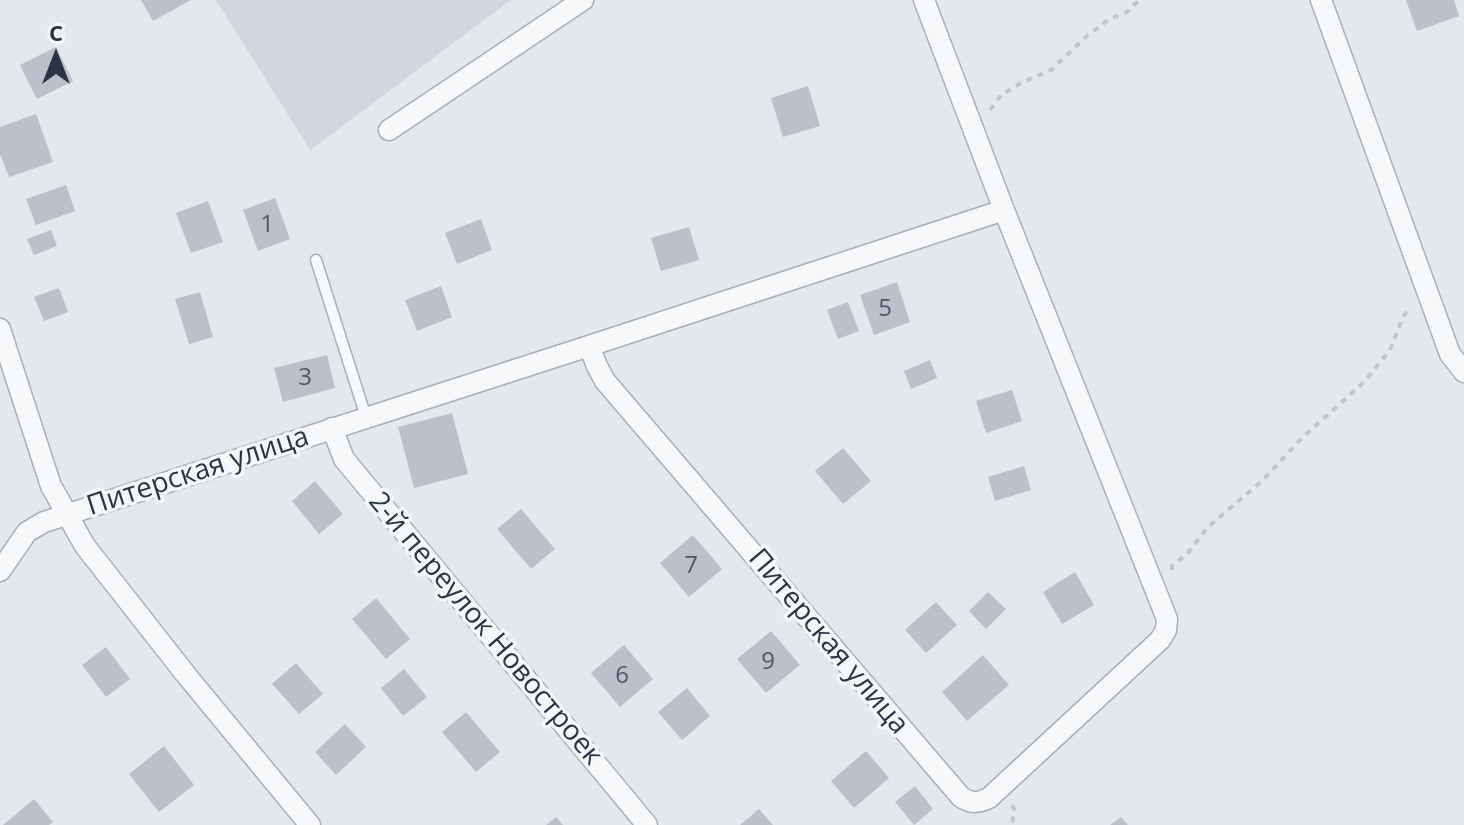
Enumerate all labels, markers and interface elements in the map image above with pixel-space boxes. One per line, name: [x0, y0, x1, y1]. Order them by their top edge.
north arrow: [16, 16, 96, 96]
text: С: [49, 17, 63, 47]
house number: 1: [260, 211, 274, 239]
house number: 5: [878, 295, 892, 323]
house number: 3: [298, 364, 312, 392]
street label: Питерская улица: [83, 420, 313, 524]
street label: 2-й переулок Новостроек: [361, 486, 609, 772]
street label: Питерская улица: [741, 543, 915, 741]
house number: 7: [684, 552, 698, 580]
house number: 9: [761, 648, 775, 676]
house number: 6: [615, 662, 629, 690]

